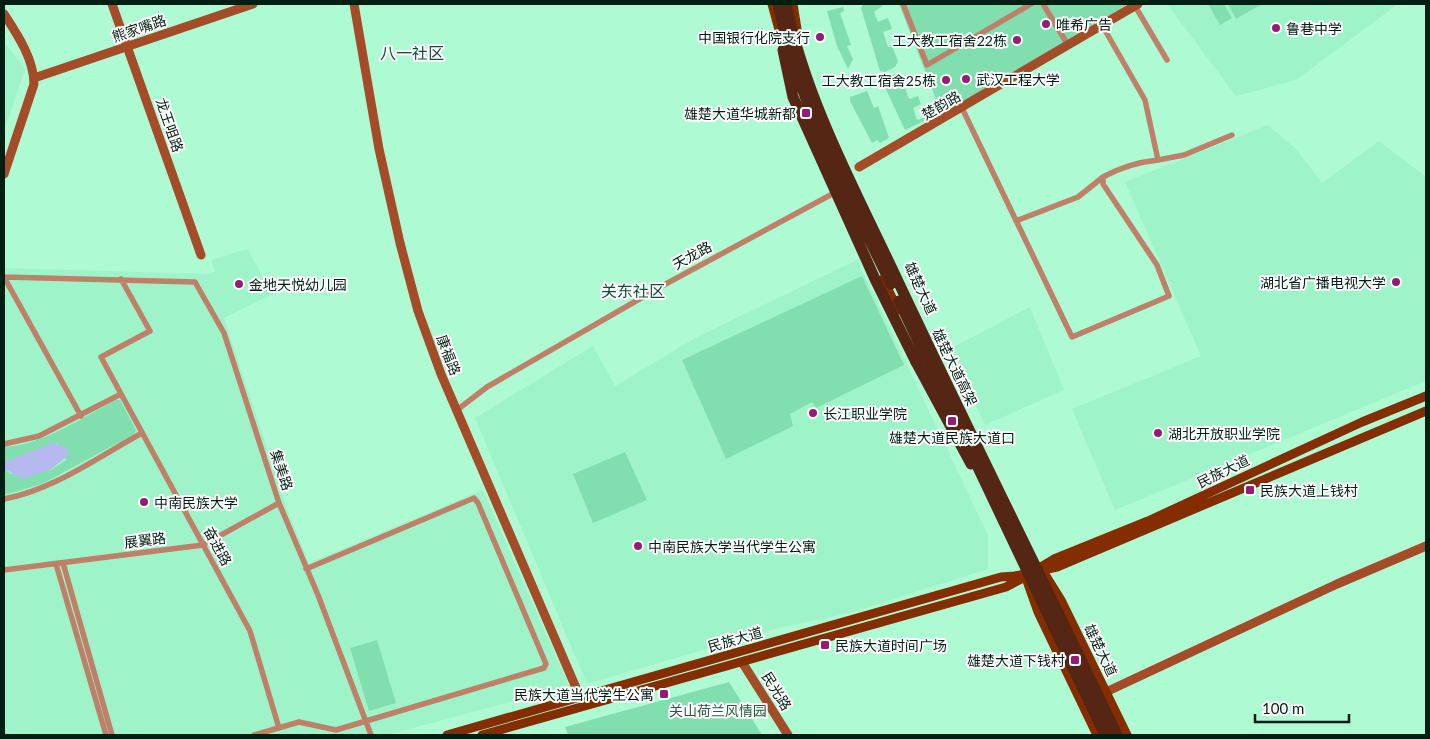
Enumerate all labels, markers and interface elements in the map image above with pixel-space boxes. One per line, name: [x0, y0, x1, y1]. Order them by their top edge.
street label: 熊家嘴路: [110, 11, 168, 45]
place label: 唯希广告: [1056, 16, 1112, 33]
marker: 唯希广告: [1040, 18, 1052, 30]
place label: 鲁巷中学: [1286, 20, 1342, 37]
marker: 鲁巷中学: [1270, 22, 1282, 34]
place label: 中国银行化院支行: [698, 29, 810, 46]
marker: 中国银行化院支行: [814, 31, 826, 43]
place label: 工大教工宿舍22栋: [893, 32, 1007, 49]
marker: 工大教工宿舍22栋: [1011, 34, 1023, 46]
district label: 八一社区: [380, 43, 444, 62]
place label: 武汉工程大学: [976, 71, 1060, 88]
place label: 工大教工宿舍25栋: [822, 72, 936, 89]
marker: 武汉工程大学: [960, 73, 972, 85]
marker: 工大教工宿舍25栋: [940, 74, 952, 86]
street label: 楚韵路: [919, 87, 963, 123]
street label: 龙王咀路: [153, 96, 187, 154]
place label: 雄楚大道华城新都: [684, 105, 796, 122]
marker: 雄楚大道华城新都: [800, 107, 812, 119]
street label: 天龙路: [670, 237, 714, 273]
street label: 雄楚大道: [901, 259, 941, 317]
place label: 湖北省广播电视大学: [1260, 274, 1386, 291]
place label: 金地天悦幼儿园: [249, 276, 347, 293]
marker: 湖北省广播电视大学: [1390, 276, 1402, 288]
marker: 金地天悦幼儿园: [233, 278, 245, 290]
district label: 关东社区: [601, 281, 665, 300]
street label: 雄楚大道高架: [929, 326, 981, 408]
street label: 康福路: [434, 332, 464, 378]
place label: 长江职业学院: [823, 405, 907, 422]
marker: 长江职业学院: [807, 407, 819, 419]
marker: 雄楚大道民族大道口: [946, 415, 958, 427]
place label: 湖北开放职业学院: [1168, 425, 1280, 442]
marker: 湖北开放职业学院: [1152, 427, 1164, 439]
place label: 雄楚大道民族大道口: [889, 429, 1015, 446]
street label: 集美路: [267, 447, 297, 493]
street label: 民族大道: [1194, 451, 1252, 491]
place label: 民族大道上钱村: [1260, 482, 1358, 499]
marker: 民族大道上钱村: [1244, 484, 1256, 496]
place label: 中南民族大学: [154, 494, 238, 511]
marker: 中南民族大学: [138, 496, 150, 508]
street label: 奋进路: [200, 524, 236, 568]
street label: 展翼路: [123, 529, 167, 551]
place label: 中南民族大学当代学生公寓: [648, 538, 816, 555]
marker: 中南民族大学当代学生公寓: [632, 540, 644, 552]
street label: 雄楚大道: [1081, 621, 1121, 679]
street label: 民族大道: [706, 623, 764, 655]
place label: 民族大道时间广场: [835, 637, 947, 654]
marker: 民族大道时间广场: [819, 639, 831, 651]
place label: 雄楚大道下钱村: [967, 652, 1065, 669]
marker: 雄楚大道下钱村: [1069, 654, 1081, 666]
street label: 民光路: [759, 669, 795, 713]
place label: 民族大道当代学生公寓: [514, 686, 654, 703]
marker: 民族大道当代学生公寓: [658, 688, 670, 700]
scale bar: [1255, 692, 1349, 724]
text: 100 m: [1262, 699, 1304, 717]
park label: 关山荷兰风情园: [669, 702, 767, 719]

